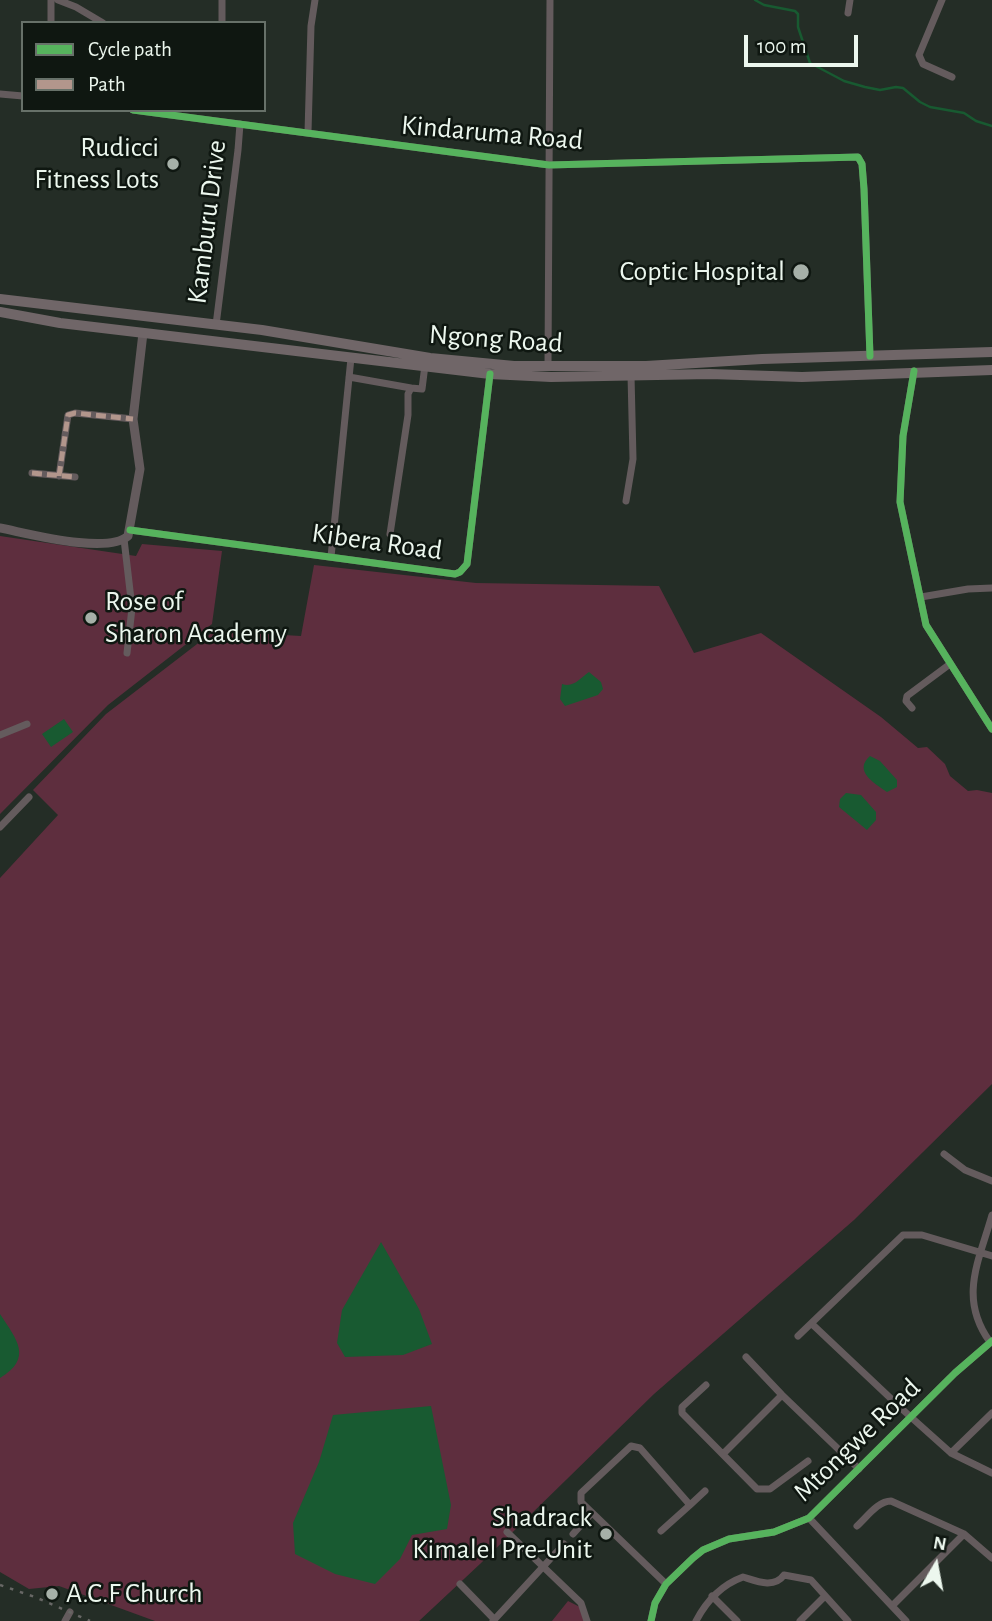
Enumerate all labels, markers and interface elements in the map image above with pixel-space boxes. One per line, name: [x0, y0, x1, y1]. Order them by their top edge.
legend: [21, 21, 266, 112]
scale bar: [747, 21, 861, 65]
text: 100 m: [757, 36, 807, 57]
text: Cycle path: [88, 39, 172, 60]
text: Path: [88, 74, 126, 95]
street label: Kindaruma Road: [400, 108, 584, 158]
place label: Rudicci Fitness Lots: [34, 131, 159, 197]
street label: Kamburu Drive: [180, 138, 234, 306]
marker: Rudicci Fitness Lots: [165, 156, 181, 172]
place label: Coptic Hospital: [619, 255, 785, 289]
marker: Coptic Hospital: [791, 262, 811, 282]
street label: Ngong Road: [428, 318, 564, 360]
street label: Kibera Road: [310, 516, 444, 568]
place label: Rose of Sharon Academy: [105, 585, 287, 651]
marker: Rose of Sharon Academy: [83, 610, 99, 626]
street label: Mtongwe Road: [787, 1371, 927, 1509]
place label: Shadrack Kimalel Pre-Unit: [412, 1501, 592, 1567]
marker: Shadrack Kimalel Pre-Unit: [598, 1526, 614, 1542]
north arrow: [901, 1530, 971, 1600]
text: N: [932, 1533, 948, 1554]
place label: A.C.F Church: [66, 1577, 203, 1611]
marker: A.C.F Church: [44, 1586, 60, 1602]

